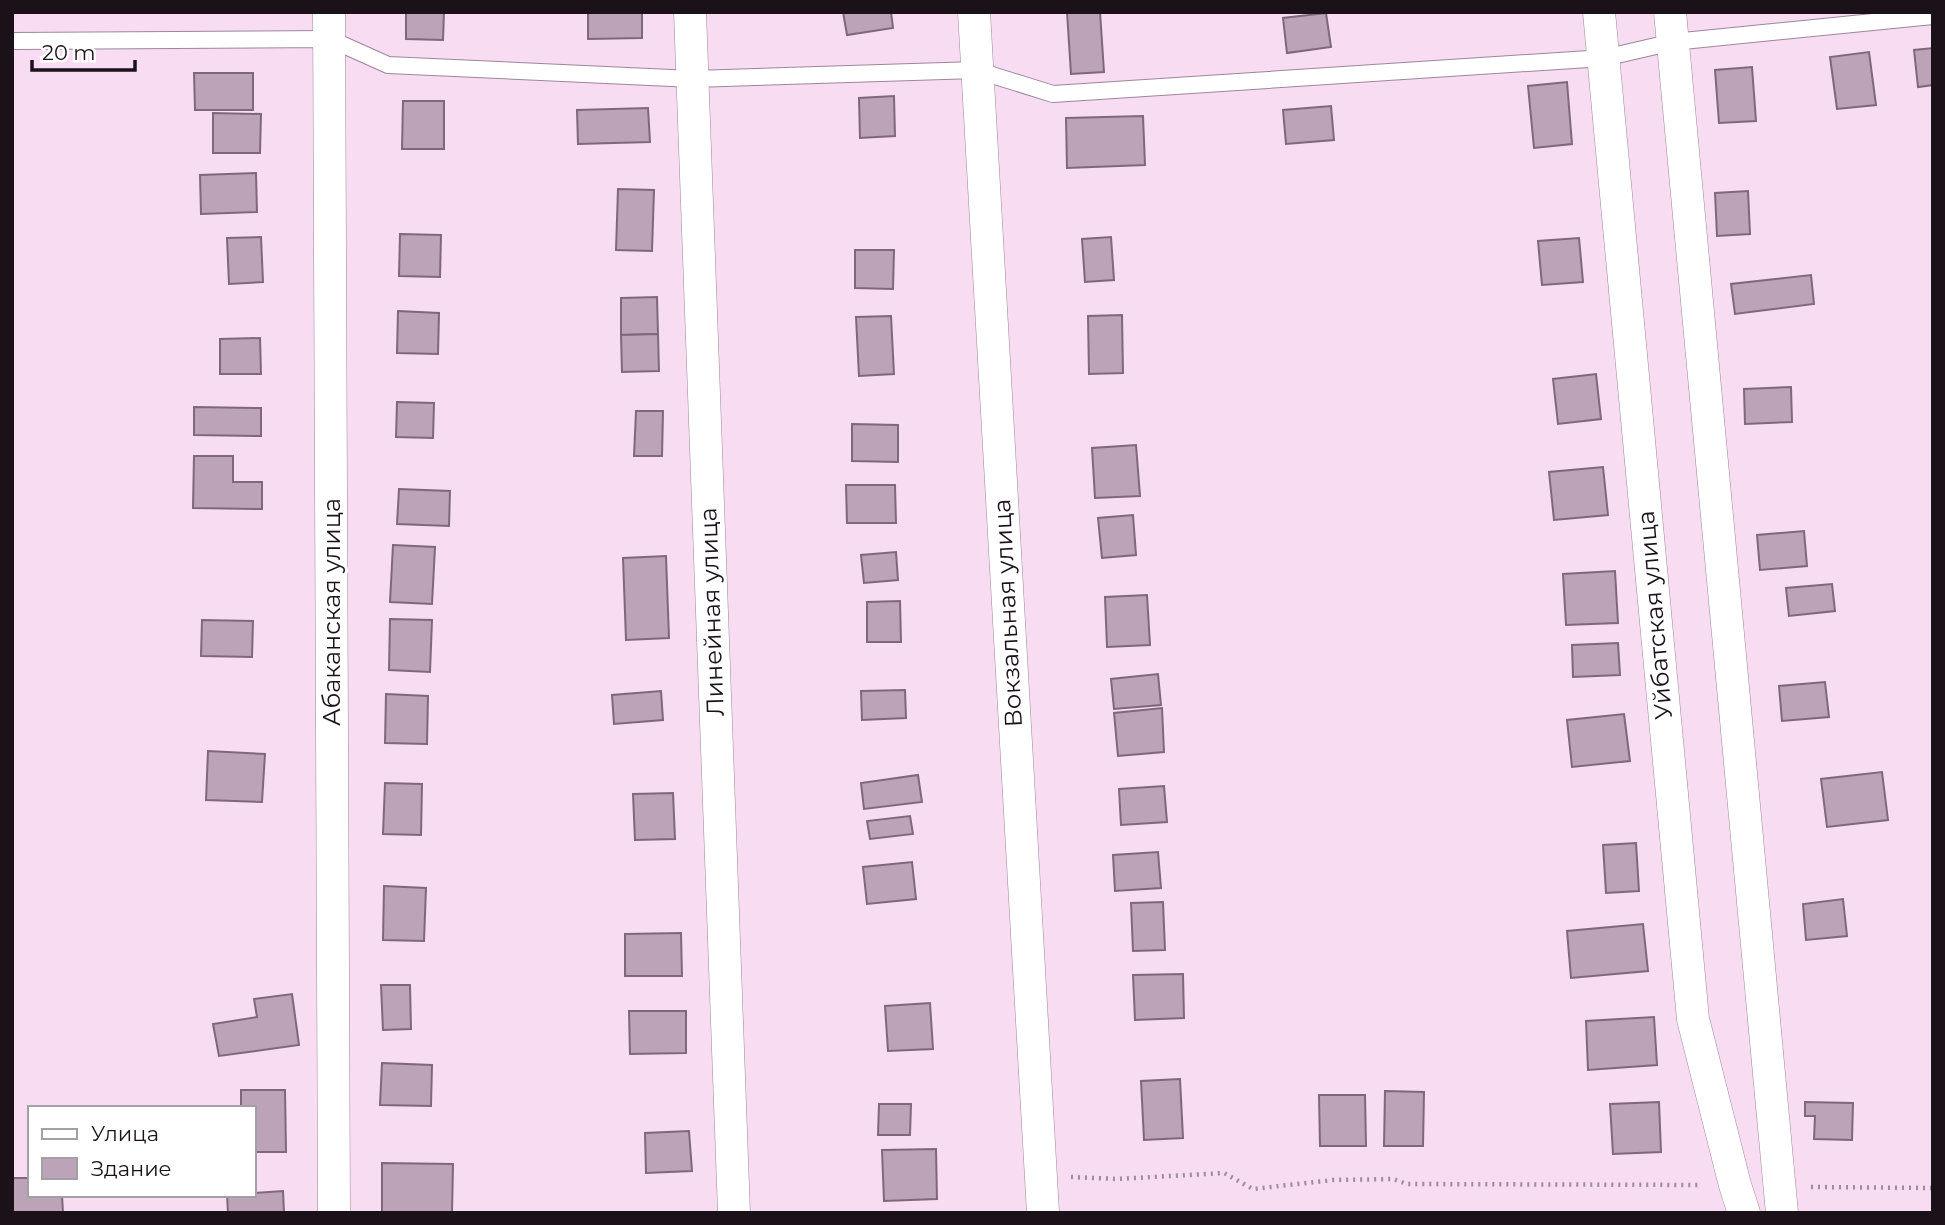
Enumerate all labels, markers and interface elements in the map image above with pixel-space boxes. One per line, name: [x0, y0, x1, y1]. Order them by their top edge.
scale bar: [32, 28, 135, 72]
text: 20 m: [42, 40, 96, 65]
street label: Абаканская улица: [317, 498, 346, 726]
street label: Вокзальная улица: [987, 498, 1028, 728]
street label: Линейная улица: [693, 507, 730, 717]
street label: Уйбатская улица: [1631, 509, 1678, 721]
legend: [28, 1106, 256, 1197]
text: Улица: [91, 1121, 159, 1146]
text: Здание: [91, 1156, 172, 1181]

